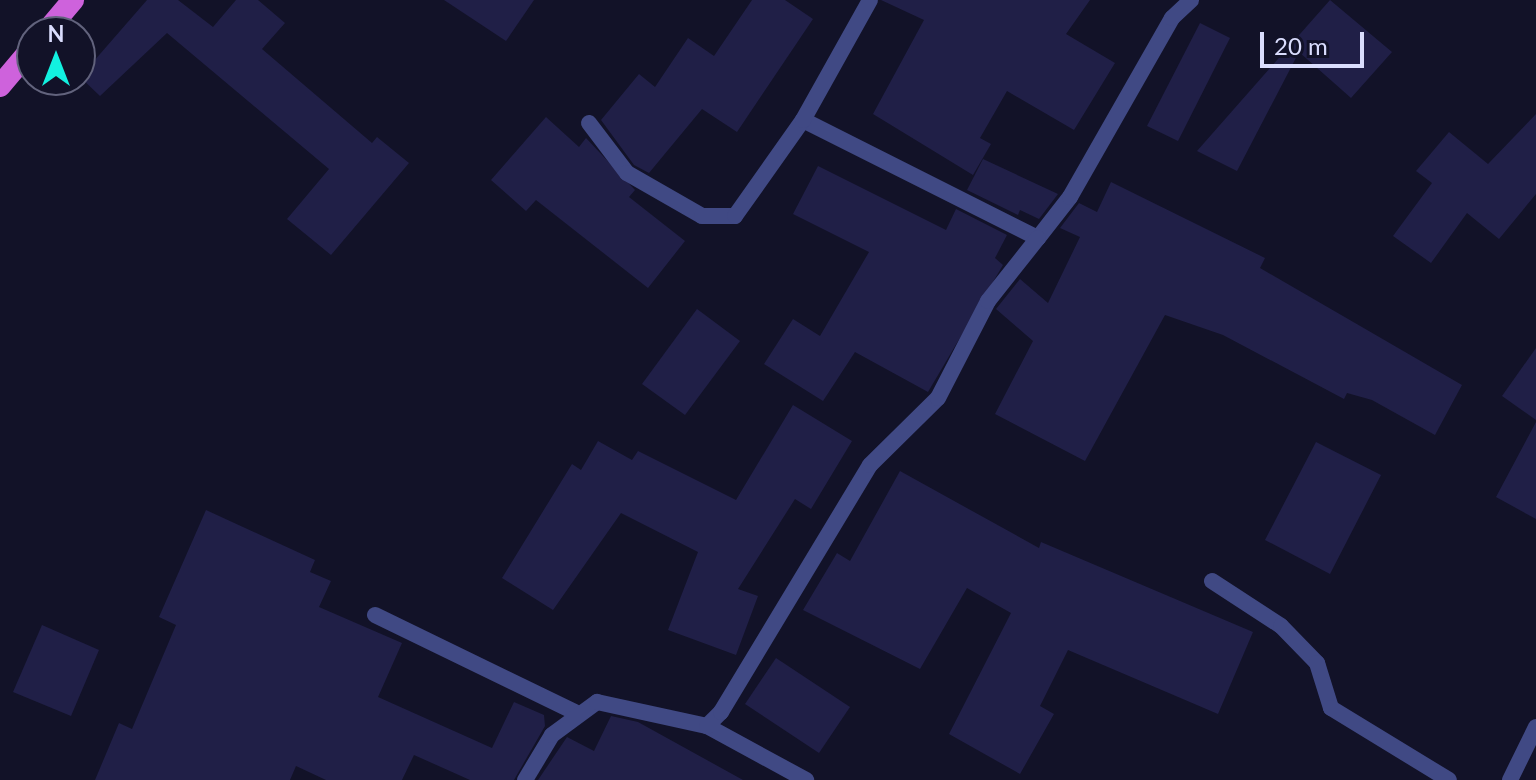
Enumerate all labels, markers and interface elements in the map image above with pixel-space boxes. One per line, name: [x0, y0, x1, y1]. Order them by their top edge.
north arrow: [16, 16, 96, 96]
scale bar: [1264, 16, 1368, 66]
text: N: [48, 20, 64, 47]
text: 20 m: [1274, 31, 1328, 60]

